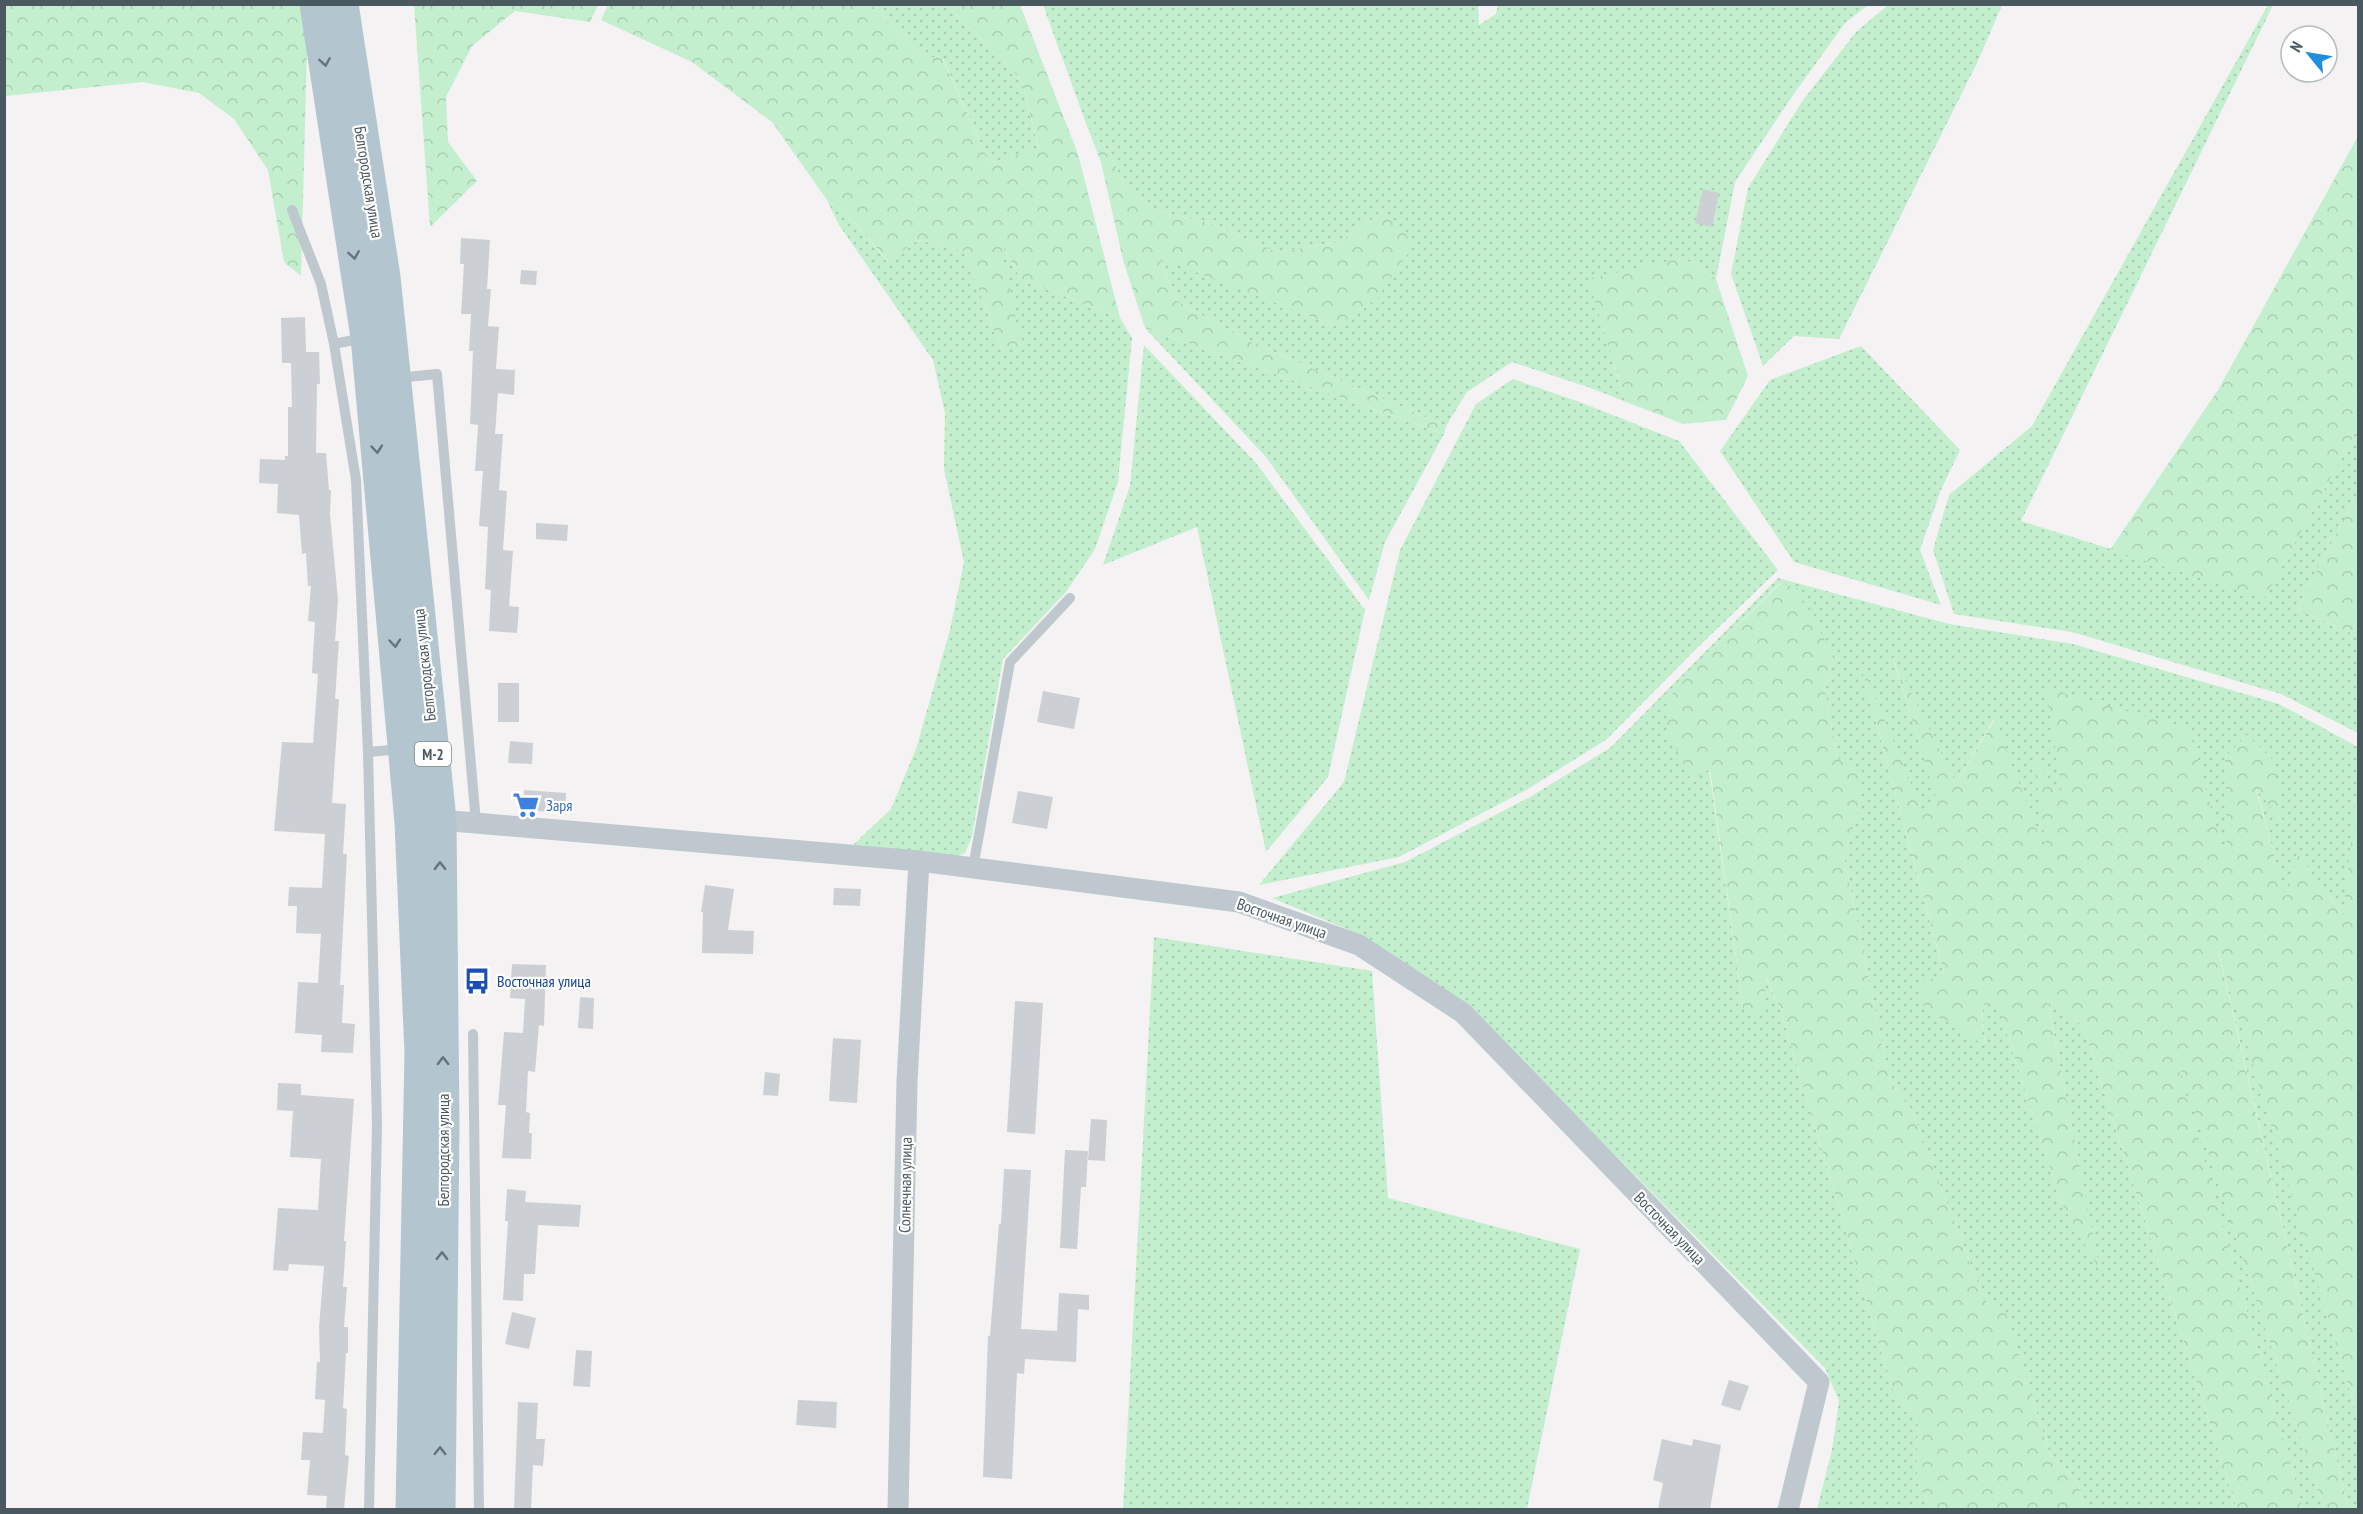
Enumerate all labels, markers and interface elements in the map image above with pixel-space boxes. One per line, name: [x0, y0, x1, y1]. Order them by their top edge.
north arrow: [2279, 24, 2339, 84]
text: N: [2285, 38, 2307, 55]
one-way arrow: [318, 57, 331, 67]
street label: Белгородская улица: [350, 125, 388, 239]
one-way arrow: [348, 250, 360, 260]
one-way arrow: [370, 444, 383, 453]
street label: Белгородская улица: [408, 608, 440, 722]
one-way arrow: [388, 638, 401, 647]
road number: М-2: [415, 742, 451, 766]
supermarket icon: Заря: [511, 790, 541, 820]
place label: Заря: [546, 795, 573, 815]
one-way arrow: [434, 862, 447, 871]
street label: Восточная улица: [1234, 893, 1330, 943]
bus stop icon: Восточная улица: [462, 966, 492, 996]
place label: Восточная улица: [497, 971, 591, 991]
one-way arrow: [437, 1057, 449, 1066]
street label: Белгородская улица: [433, 1094, 453, 1206]
street label: Солнечная улица: [894, 1137, 916, 1233]
street label: Восточная улица: [1630, 1187, 1710, 1269]
one-way arrow: [436, 1252, 448, 1261]
one-way arrow: [433, 1447, 446, 1456]

